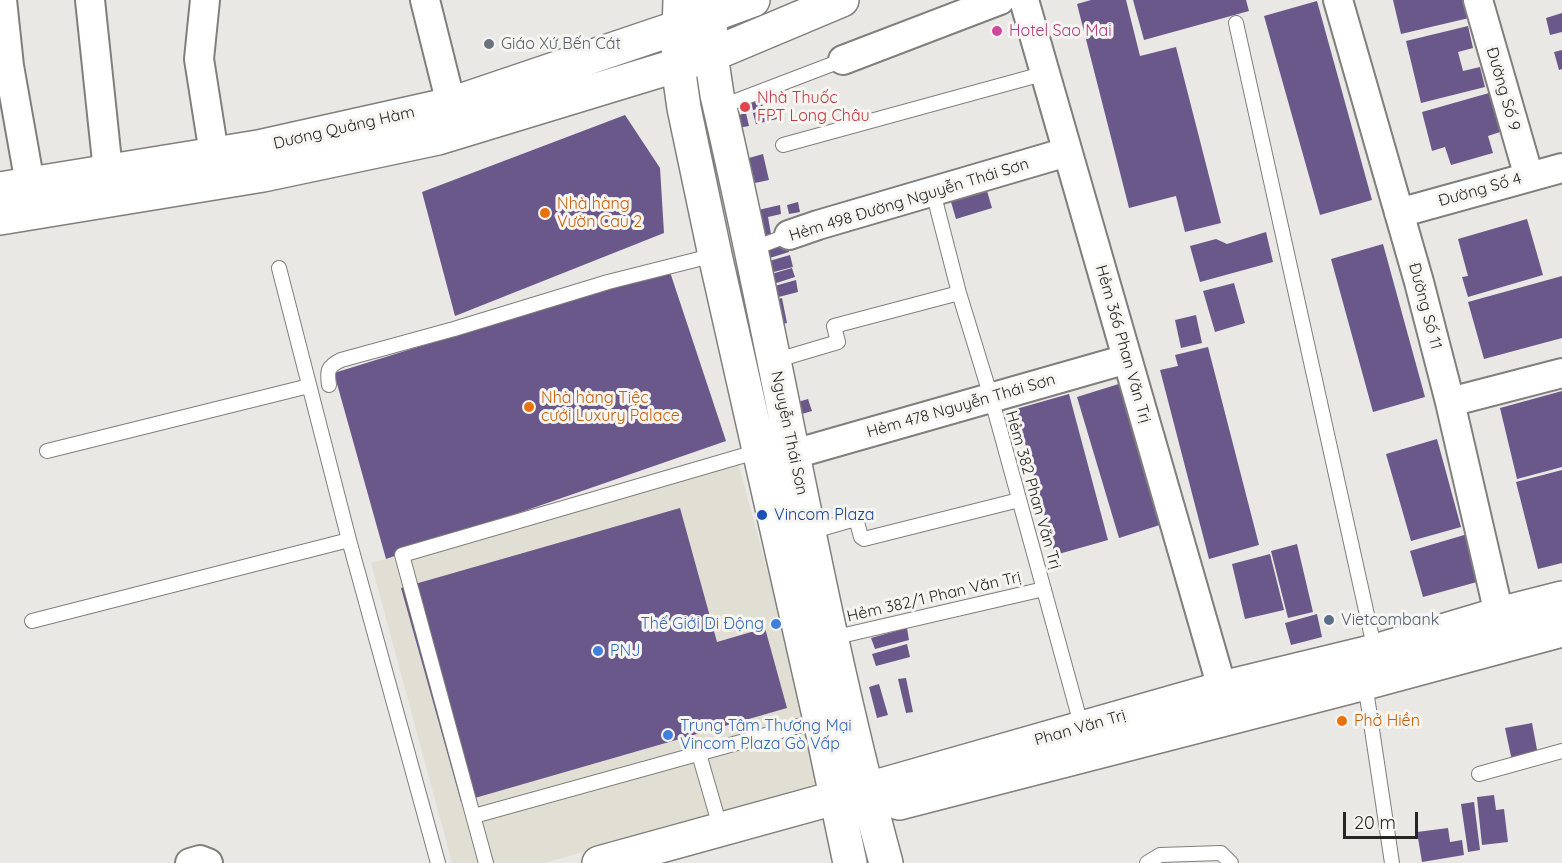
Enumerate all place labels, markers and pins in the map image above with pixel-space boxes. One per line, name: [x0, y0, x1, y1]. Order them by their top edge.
place label: Hotel Sao Mai: [1009, 21, 1112, 41]
marker: Hotel Sao Mai: [990, 24, 1004, 38]
place label: Giáo Xứ Bến Cát: [501, 34, 621, 54]
marker: Giáo Xứ Bến Cát: [482, 37, 496, 51]
place label: Nhà Thuốc FPT Long Châu: [757, 88, 870, 126]
marker: Nhà Thuốc FPT Long Châu: [738, 100, 752, 114]
place label: Nhà hàng Vườn Cau 2: [557, 194, 642, 232]
marker: Nhà hàng Vườn Cau 2: [538, 206, 552, 220]
place label: Nhà hàng Tiệc cưới Luxury Palace: [541, 388, 680, 426]
marker: Nhà hàng Tiệc cưới Luxury Palace: [522, 400, 536, 414]
place label: Vincom Plaza: [774, 505, 874, 525]
marker: Vincom Plaza: [755, 508, 769, 522]
place label: Vietcombank: [1341, 610, 1439, 630]
marker: Vietcombank: [1322, 613, 1336, 627]
place label: Thế Giới Di Động: [640, 614, 764, 634]
marker: Thế Giới Di Động: [769, 617, 783, 631]
place label: PNJ: [610, 641, 640, 661]
marker: PNJ: [591, 644, 605, 658]
place label: Phở Hiền: [1354, 711, 1420, 731]
marker: Phở Hiền: [1335, 714, 1349, 728]
place label: Trung Tâm Thương Mại Vincom Plaza Gò Vấp: [680, 716, 852, 754]
marker: Trung Tâm Thương Mại Vincom Plaza Gò Vấp: [661, 728, 675, 742]

